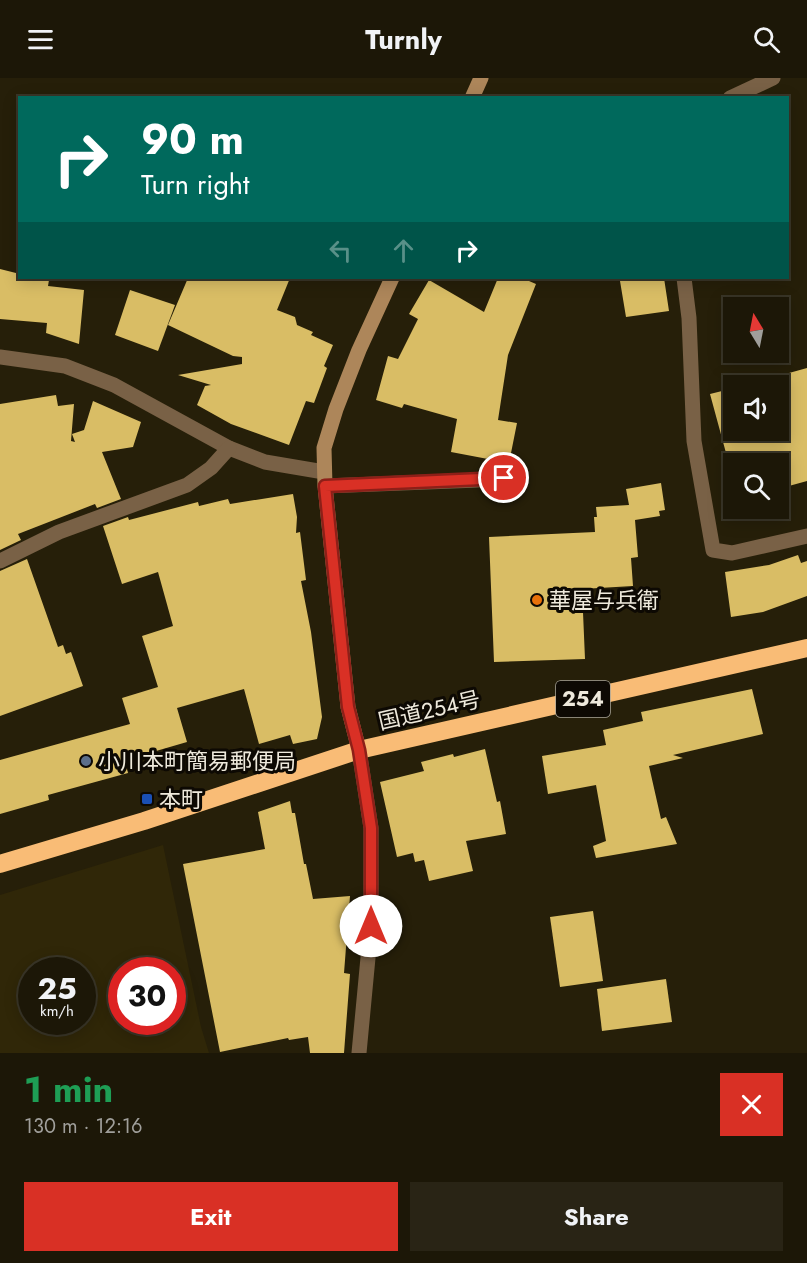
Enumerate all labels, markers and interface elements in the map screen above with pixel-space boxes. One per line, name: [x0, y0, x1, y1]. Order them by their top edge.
text: Turnly: [365, 20, 442, 59]
icon: menu: [24, 23, 57, 56]
icon: search: [750, 23, 783, 56]
text: 90 m: [141, 109, 244, 170]
icon: right: [42, 120, 120, 198]
text: Turn right: [141, 165, 249, 204]
icon: left: [324, 234, 357, 267]
icon: ahead: [387, 234, 420, 267]
icon: right: [450, 234, 483, 267]
north arrow: [723, 297, 789, 363]
map controls: [723, 297, 789, 519]
button: sound: [723, 375, 789, 441]
pin: [478, 452, 529, 503]
button: search: [723, 453, 789, 519]
icon: arrive: [487, 461, 520, 494]
place label: 華屋与兵衛: [549, 584, 659, 616]
marker: 華屋与兵衛: [530, 593, 544, 607]
road number: 254: [556, 681, 610, 717]
street label: 国道254号: [375, 683, 483, 737]
place label: 小川本町簡易郵便局: [98, 745, 296, 777]
marker: 小川本町簡易郵便局: [79, 754, 93, 768]
place label: 本町: [159, 783, 203, 815]
marker: 本町: [140, 792, 154, 806]
position arrow: [339, 894, 403, 958]
speed limit sign: 30: [108, 957, 186, 1035]
text: 25: [37, 967, 77, 1010]
text: km/h: [40, 1000, 74, 1022]
text: 1 min: [24, 1063, 113, 1115]
button: close: [720, 1073, 783, 1136]
text: 130 m · 12:16: [24, 1112, 142, 1141]
button: Exit: [24, 1182, 398, 1251]
button: Share: [410, 1182, 783, 1251]

